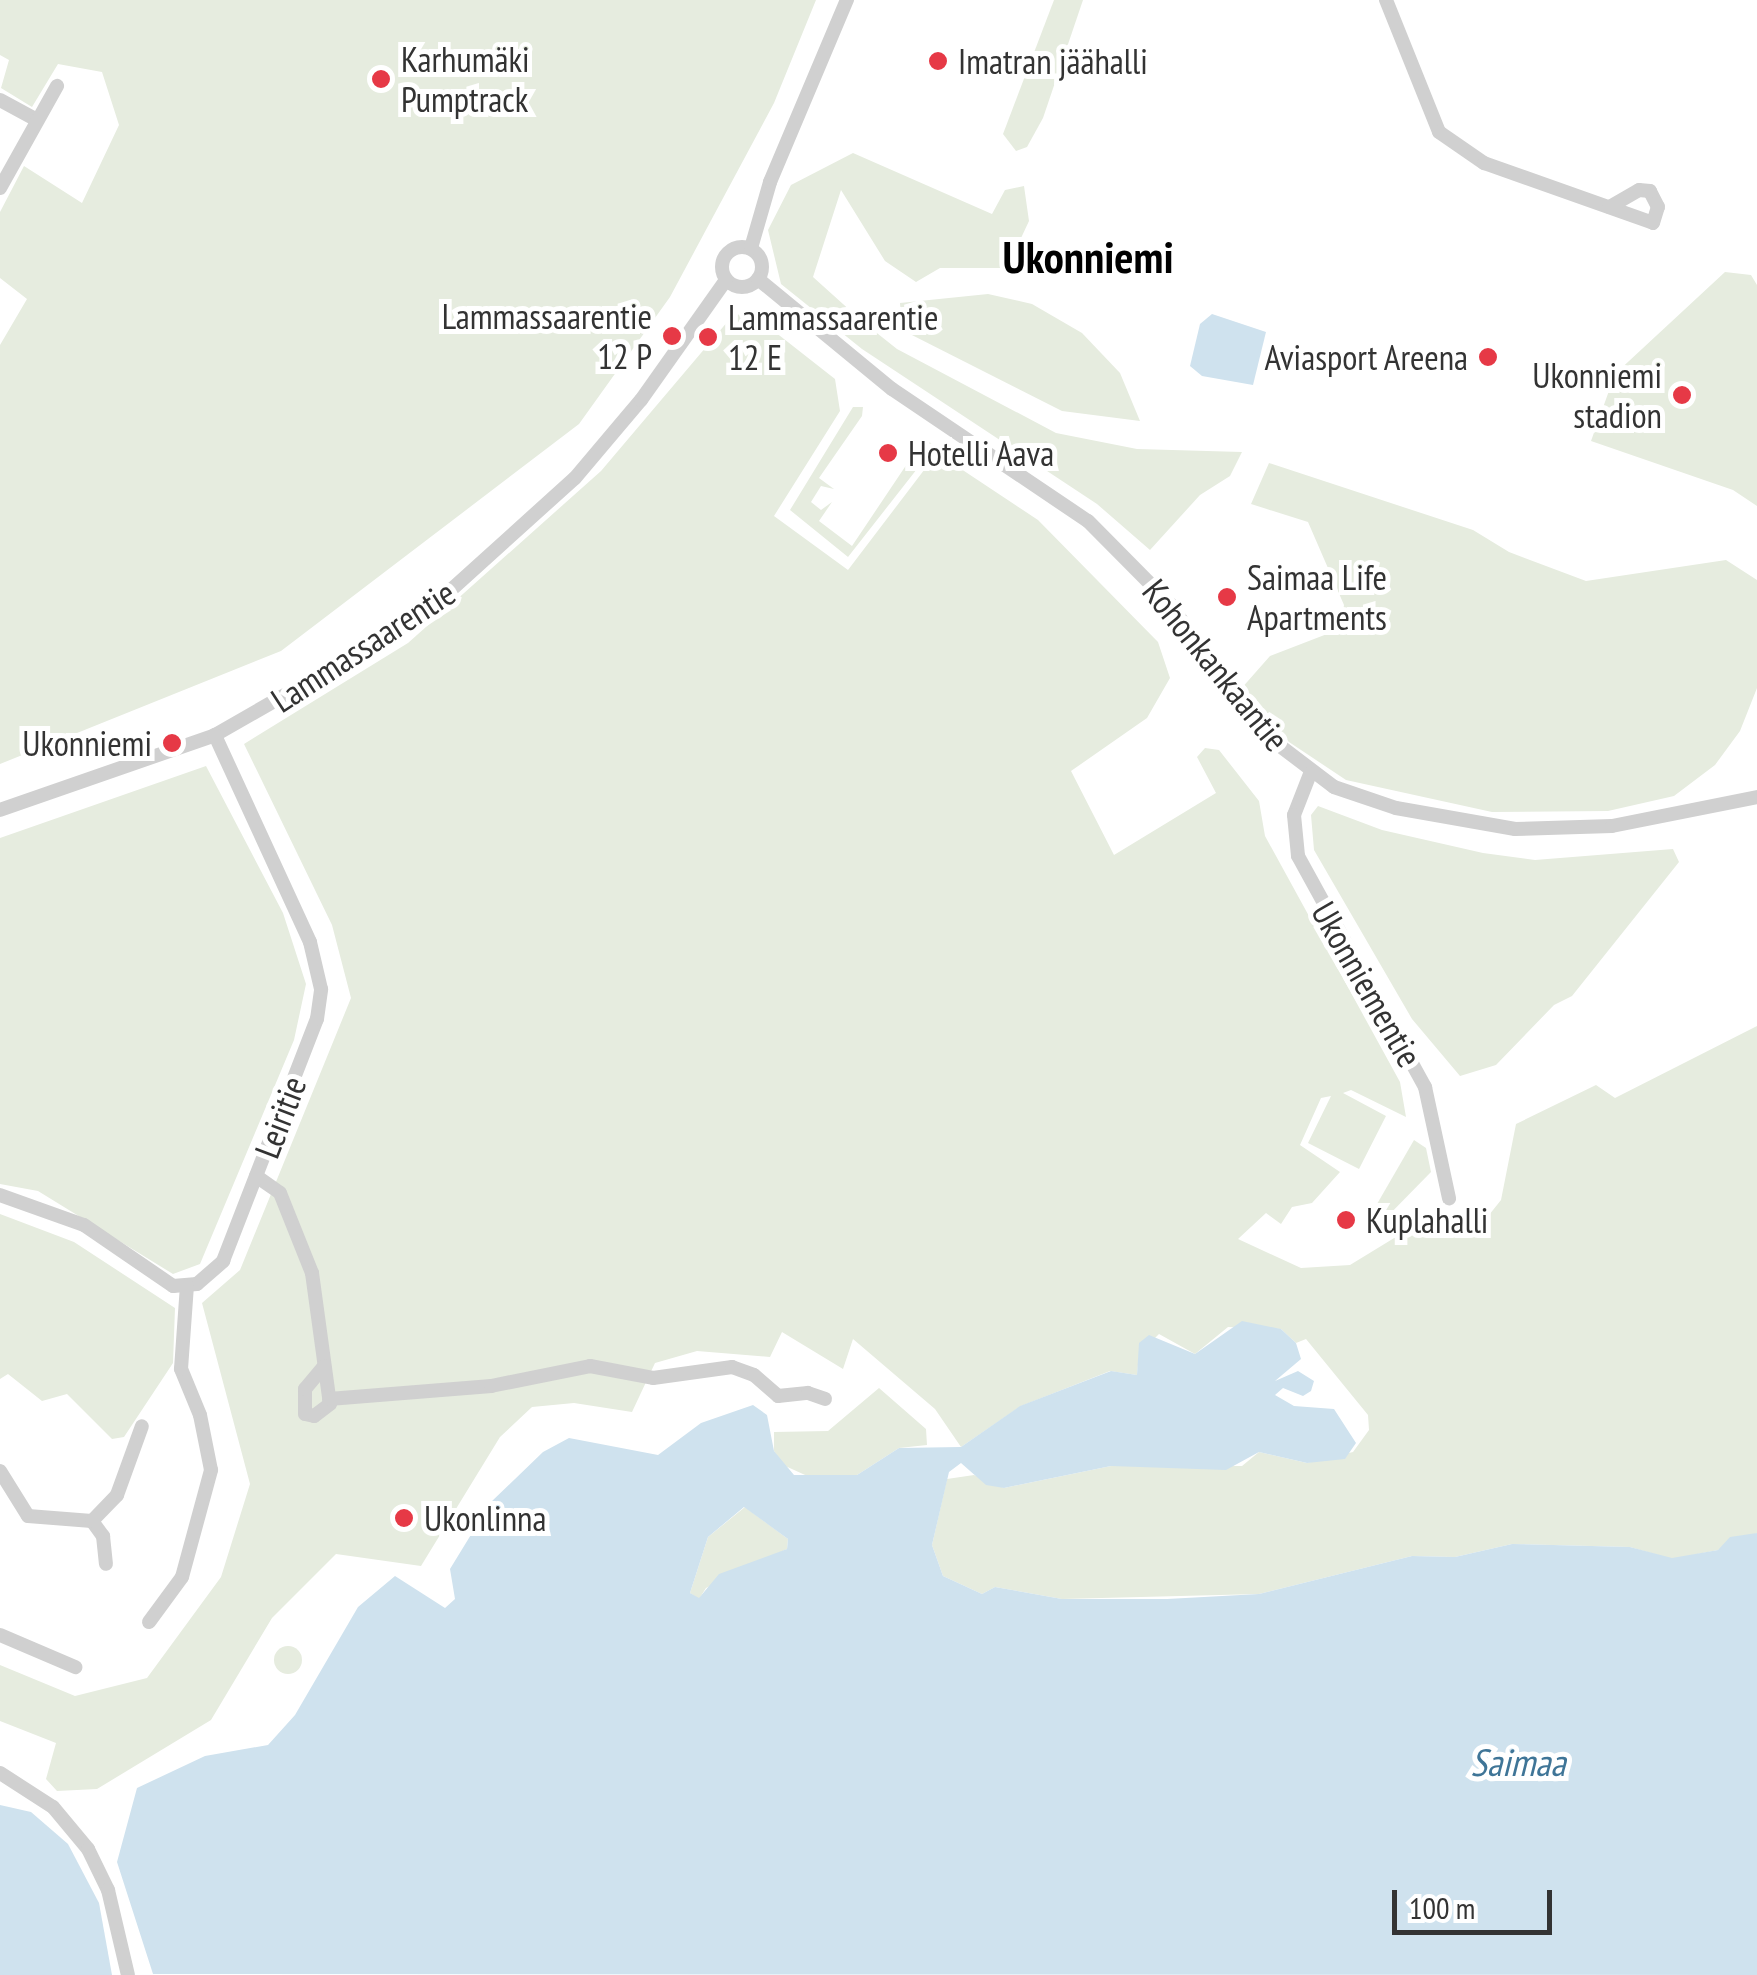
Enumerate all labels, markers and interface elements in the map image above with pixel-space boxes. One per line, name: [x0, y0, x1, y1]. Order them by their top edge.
place label: Karhumäki Pumptrack: [401, 38, 530, 120]
place label: Imatran jäähalli: [958, 40, 1148, 82]
marker: Imatran jäähalli: [927, 50, 949, 72]
marker: Karhumäki Pumptrack: [370, 68, 392, 90]
district label: Ukonniemi: [1002, 230, 1174, 284]
place label: Lammassaarentie 12 P: [442, 295, 652, 377]
place label: Lammassaarentie 12 E: [728, 296, 938, 378]
marker: Lammassaarentie 12 P: [661, 325, 683, 347]
marker: Lammassaarentie 12 E: [697, 326, 719, 348]
place label: Aviasport Areena: [1264, 336, 1468, 378]
marker: Aviasport Areena: [1477, 346, 1499, 368]
place label: Ukonniemi stadion: [1532, 354, 1662, 436]
marker: Ukonniemi stadion: [1671, 384, 1693, 406]
place label: Hotelli Aava: [908, 432, 1055, 474]
marker: Hotelli Aava: [877, 442, 899, 464]
place label: Saimaa Life Apartments: [1247, 556, 1387, 638]
street label: Lammassaarentie: [263, 571, 463, 721]
street label: Kohonkankaantie: [1134, 571, 1298, 759]
marker: Saimaa Life Apartments: [1216, 586, 1238, 608]
place label: Ukonniemi: [22, 722, 152, 764]
marker: Ukonniemi: [161, 732, 183, 754]
street label: Ukonniementie: [1303, 894, 1431, 1074]
street label: Leiritie: [245, 1070, 315, 1164]
place label: Kuplahalli: [1366, 1199, 1488, 1241]
marker: Kuplahalli: [1335, 1209, 1357, 1231]
place label: Ukonlinna: [424, 1497, 546, 1539]
marker: Ukonlinna: [393, 1507, 415, 1529]
water label: Saimaa: [1471, 1739, 1565, 1785]
scale bar: [1397, 1870, 1557, 1932]
text: 100 m: [1409, 1888, 1475, 1927]

